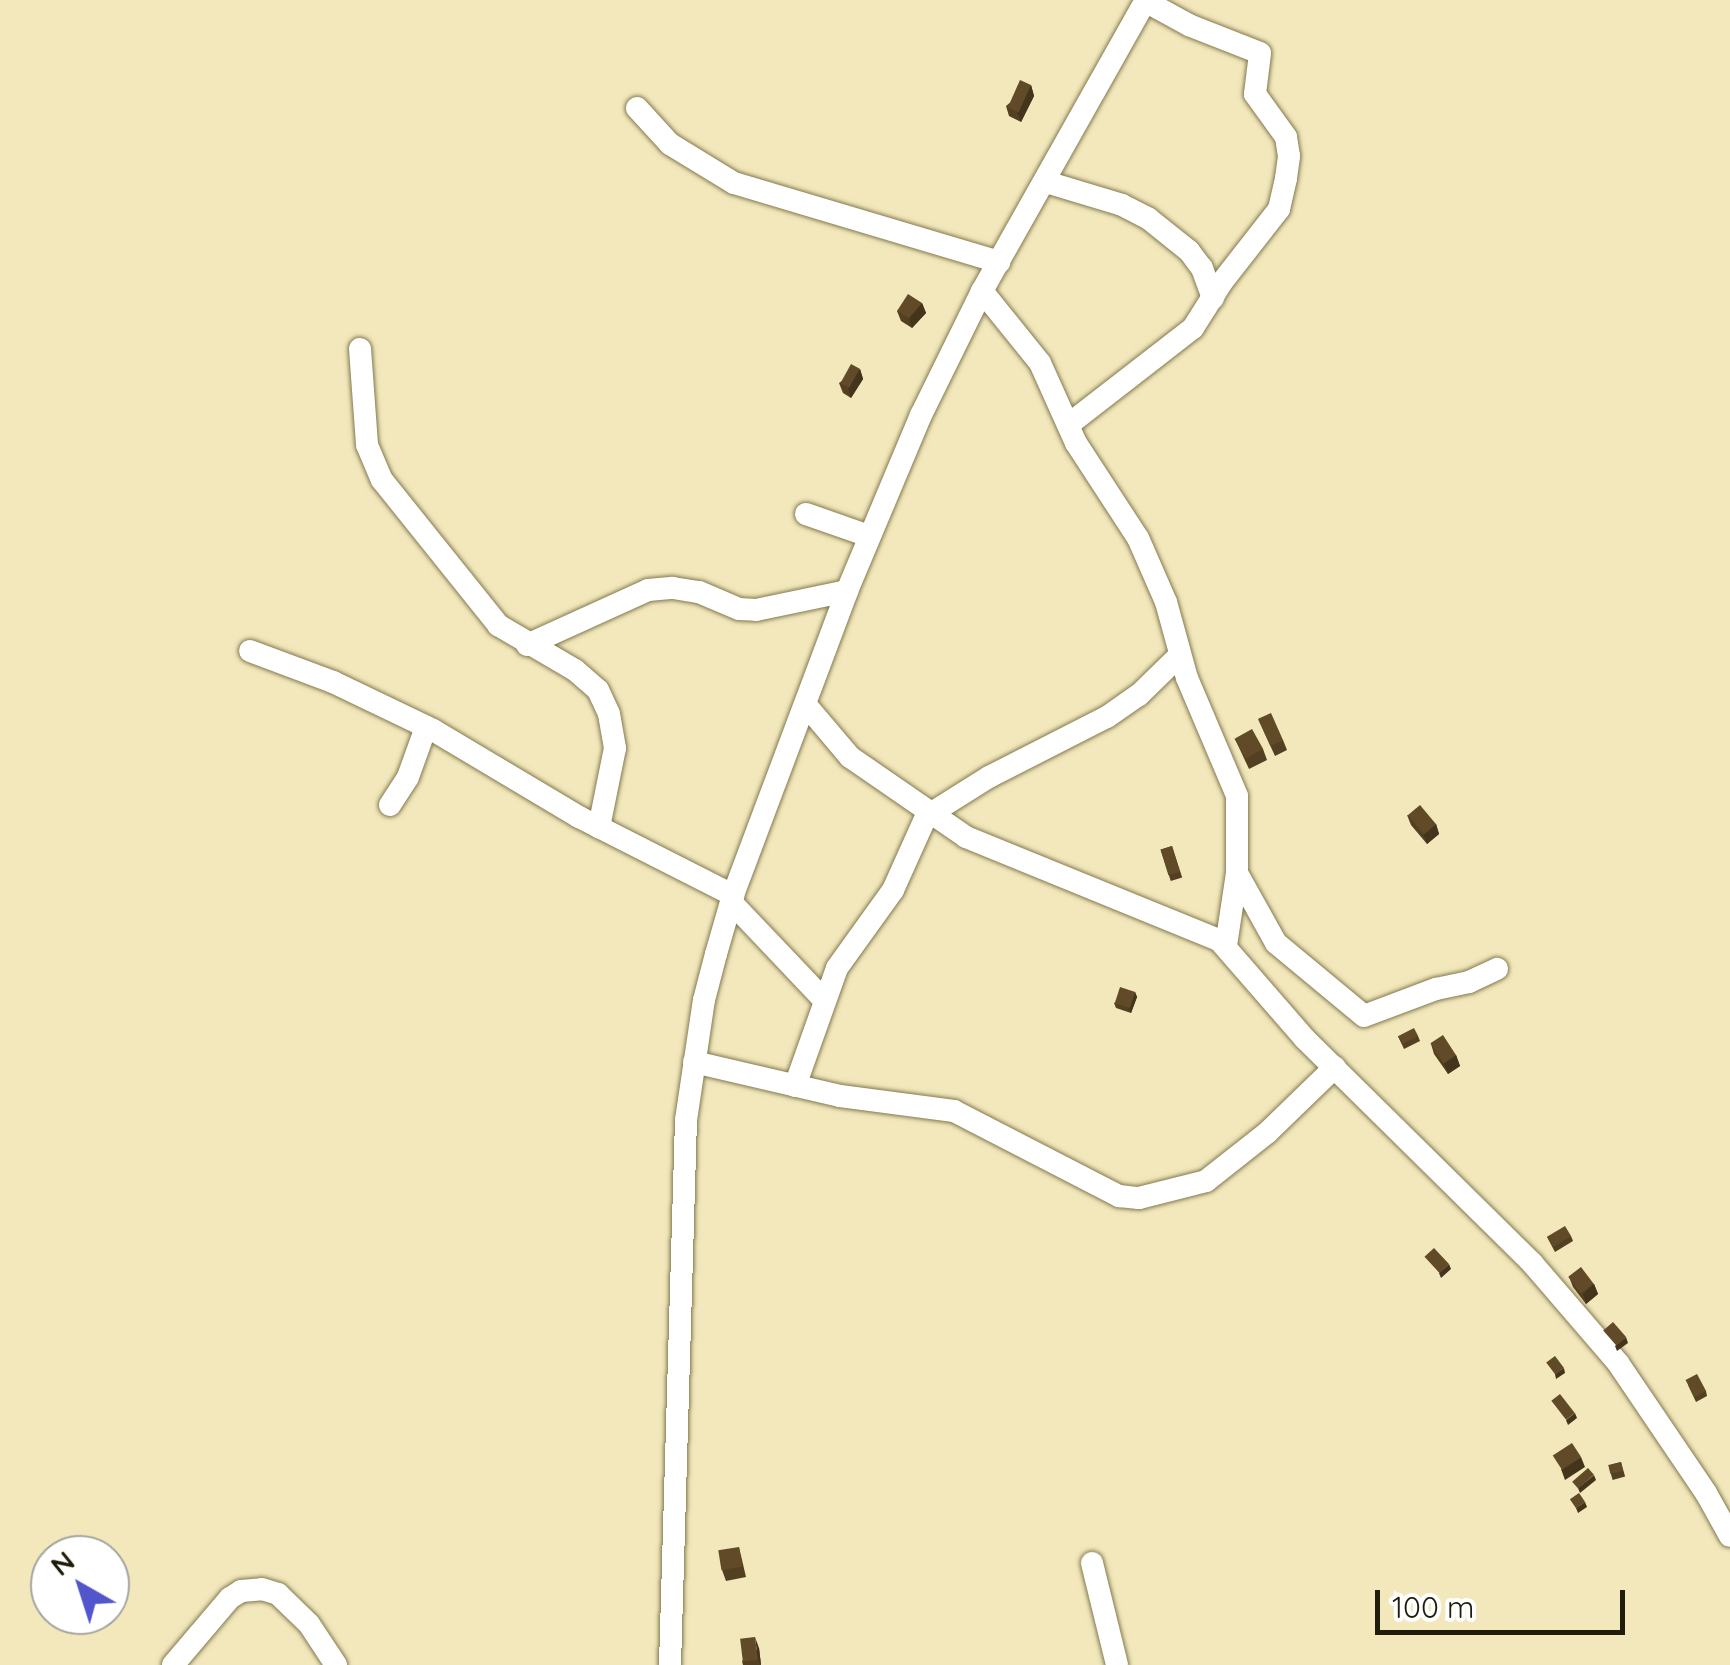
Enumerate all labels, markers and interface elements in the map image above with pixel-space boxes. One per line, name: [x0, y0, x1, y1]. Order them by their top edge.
north arrow: [30, 1535, 130, 1635]
text: N: [43, 1543, 81, 1583]
scale bar: [1380, 1570, 1630, 1632]
text: 100 m: [1392, 1588, 1474, 1626]

